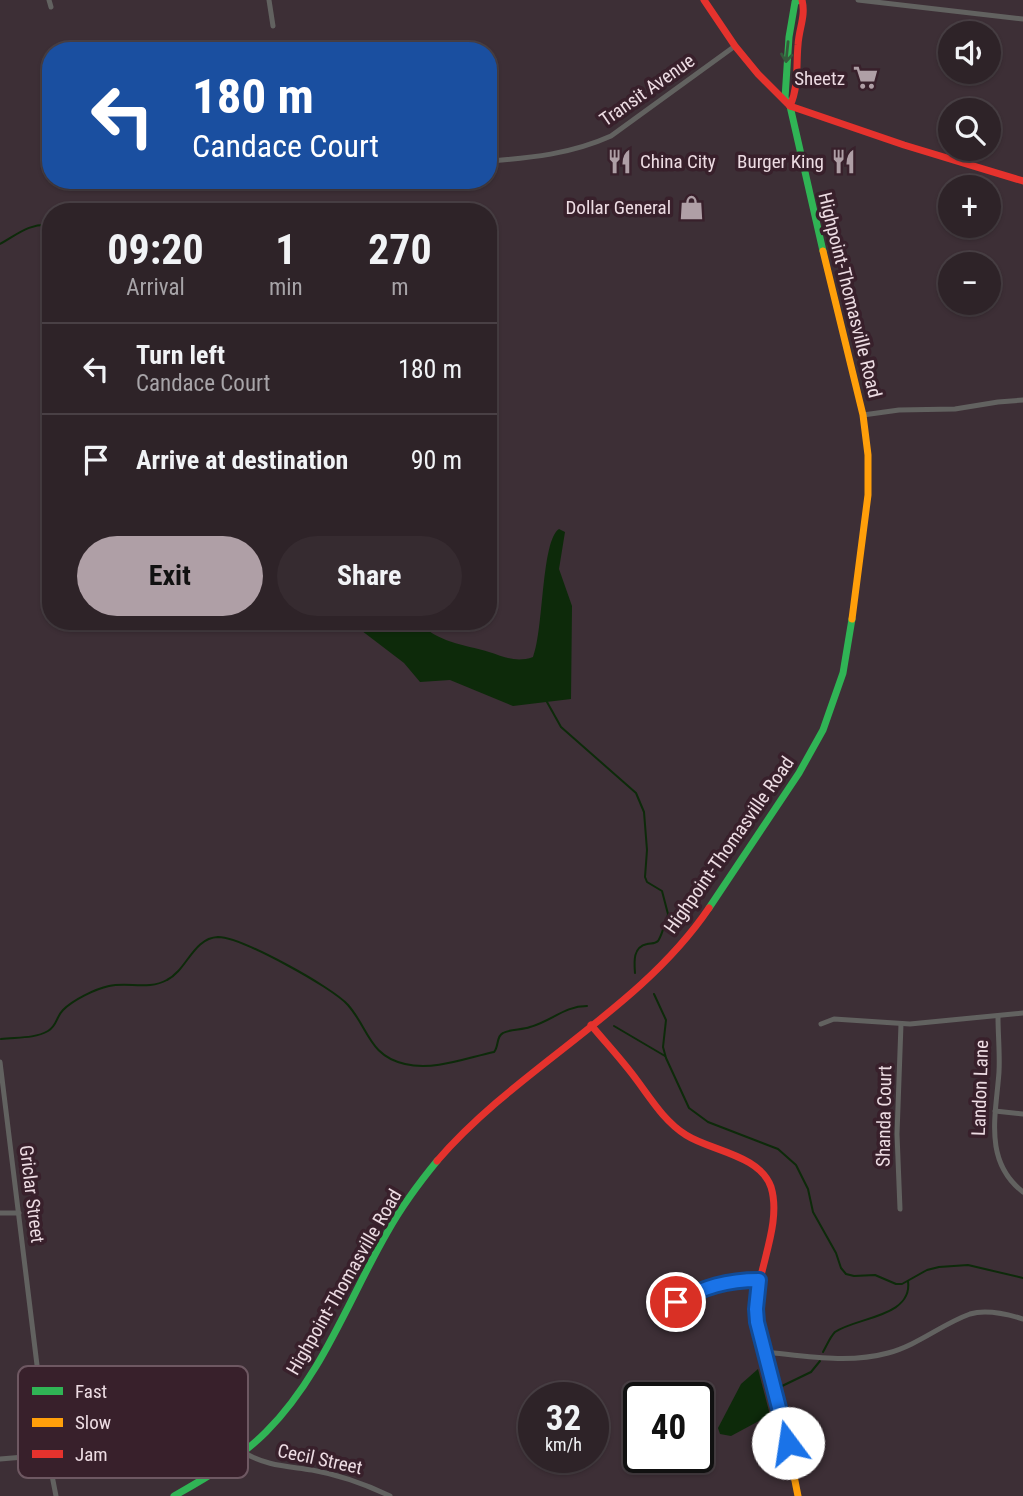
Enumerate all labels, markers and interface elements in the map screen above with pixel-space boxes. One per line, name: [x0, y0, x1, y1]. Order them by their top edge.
map controls: [938, 21, 1001, 315]
button: sound: [938, 21, 1001, 84]
one-way arrow: [781, 41, 794, 63]
street label: Transit Avenue: [595, 49, 699, 131]
supermarket icon: Sheetz: [851, 64, 879, 92]
place label: Sheetz: [794, 67, 845, 90]
text: 180 m: [192, 68, 314, 125]
icon: left: [77, 70, 168, 161]
button: search: [938, 98, 1001, 161]
text: Candace Court: [192, 127, 379, 165]
restaurant icon: China City: [606, 147, 634, 175]
restaurant icon: Burger King: [830, 147, 858, 175]
place label: China City: [640, 150, 716, 173]
place label: Burger King: [737, 150, 824, 173]
button: +: [938, 175, 1001, 238]
street label: Highpoint-Thomasville Road: [813, 190, 887, 400]
shop icon: Dollar General: [677, 193, 705, 221]
place label: Dollar General: [566, 196, 671, 219]
text: 09:20: [107, 225, 204, 274]
text: 1: [275, 225, 296, 274]
text: 270: [368, 225, 432, 274]
button: −: [938, 252, 1001, 315]
text: Arrival: [126, 274, 185, 301]
text: min: [269, 274, 303, 301]
text: m: [391, 274, 408, 301]
text: Turn left: [136, 340, 225, 370]
icon: left: [77, 350, 115, 388]
text: 180 m: [398, 354, 462, 384]
text: Candace Court: [136, 370, 270, 397]
icon: arrive: [77, 441, 115, 479]
text: Arrive at destination: [136, 445, 348, 475]
text: 90 m: [411, 445, 462, 475]
button: Exit: [77, 536, 263, 616]
button: Share: [277, 536, 462, 616]
street label: Highpoint-Thomasville Road: [659, 752, 799, 938]
street label: Landon Lane: [967, 1039, 993, 1136]
street label: Shanda Court: [872, 1065, 896, 1167]
street label: Griclar Street: [15, 1144, 49, 1244]
street label: Highpoint-Thomasville Road: [281, 1185, 407, 1379]
pin: [646, 1272, 706, 1332]
icon: arrive: [657, 1283, 695, 1321]
legend: [18, 1366, 248, 1478]
text: Fast: [75, 1380, 107, 1403]
speed limit sign: 40: [623, 1382, 714, 1473]
text: 32: [546, 1398, 581, 1439]
position arrow: [751, 1406, 825, 1480]
text: Slow: [75, 1411, 111, 1434]
text: km/h: [545, 1434, 582, 1455]
street label: Cecil Street: [276, 1439, 364, 1479]
text: Jam: [75, 1443, 108, 1466]

